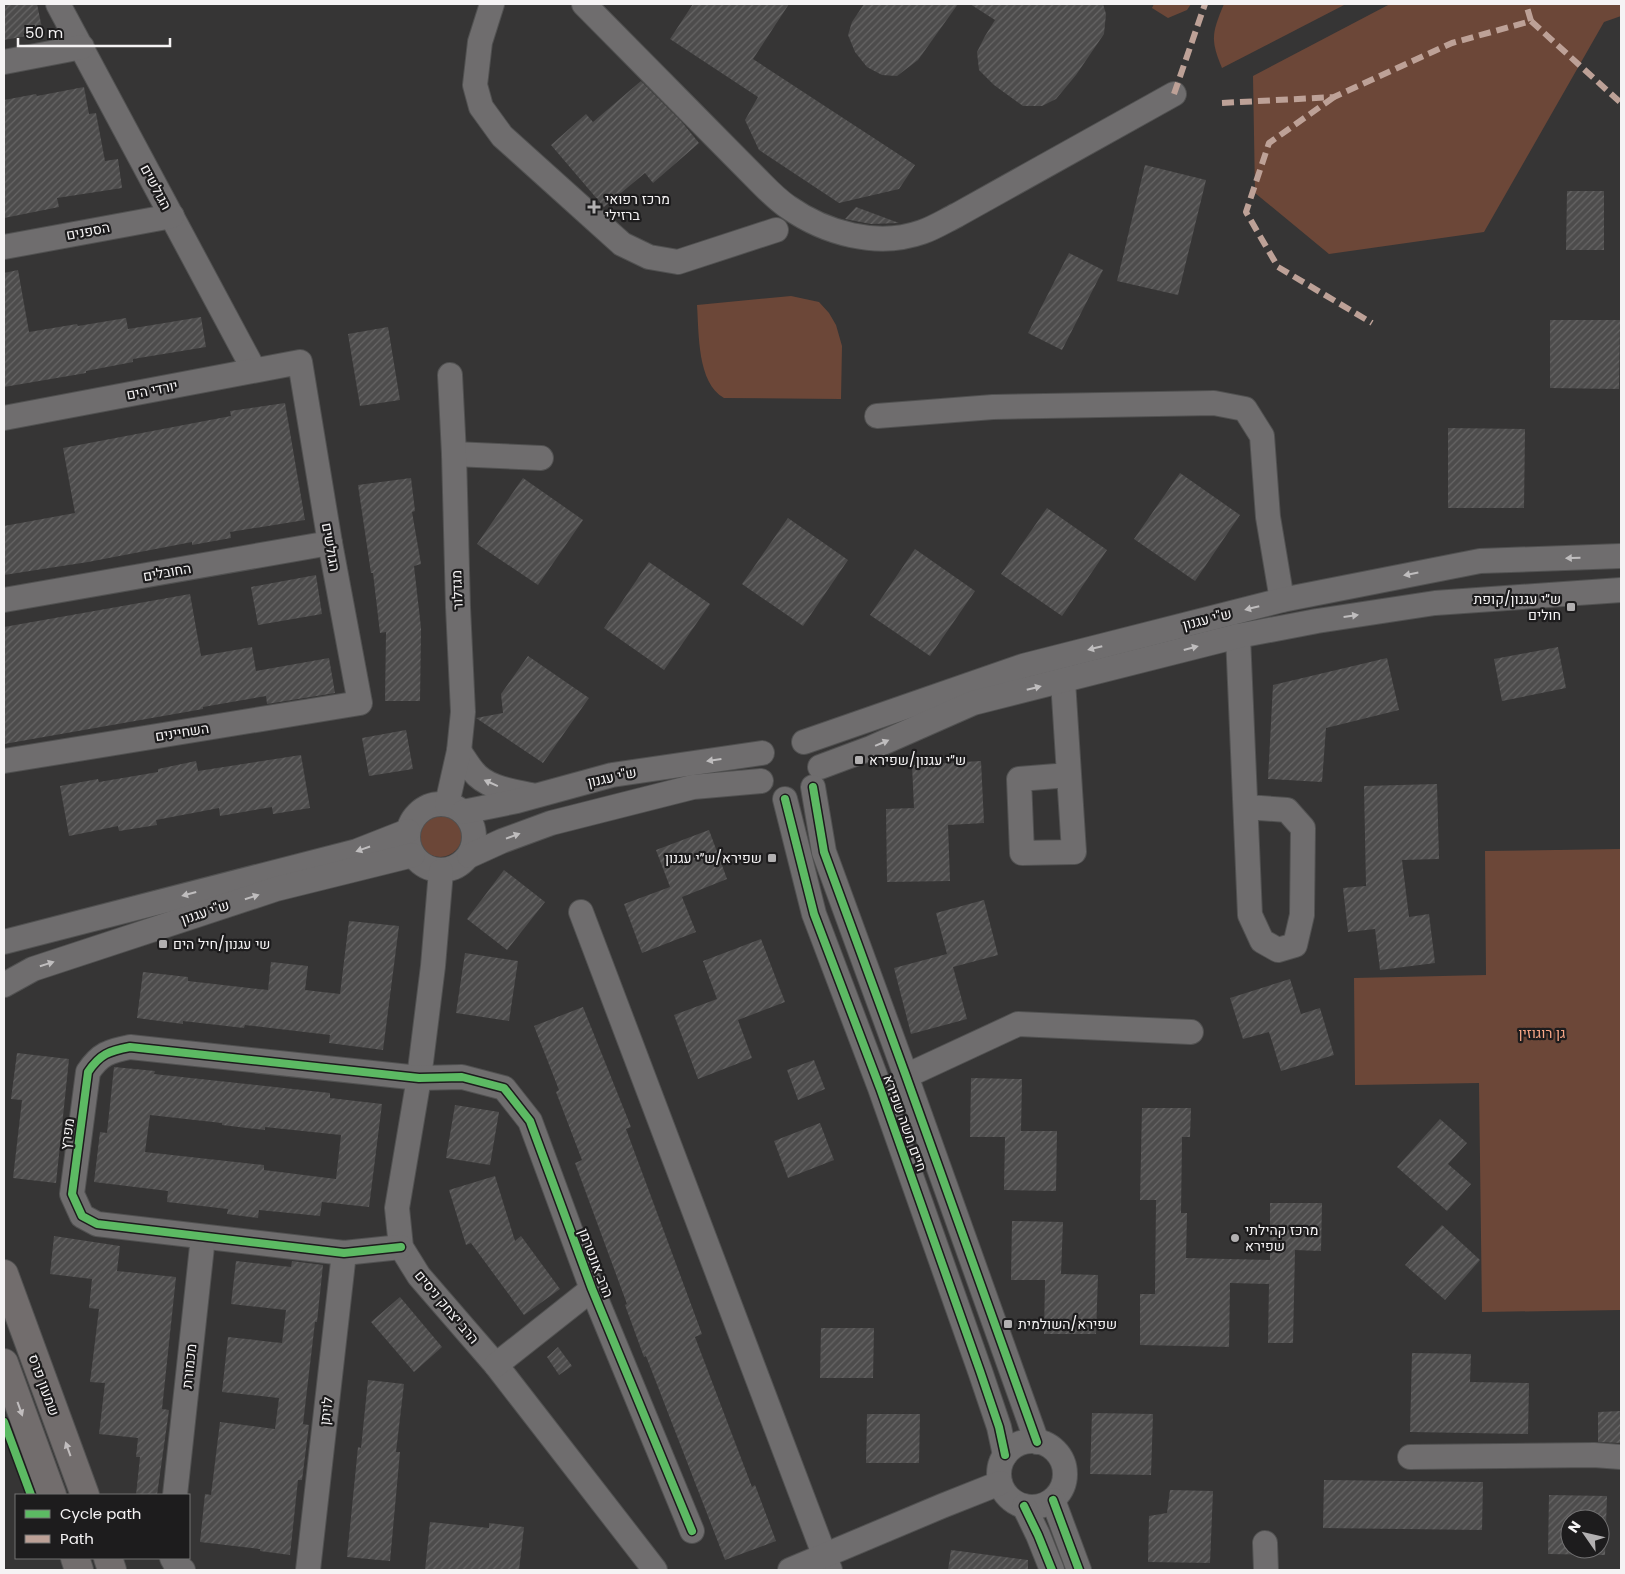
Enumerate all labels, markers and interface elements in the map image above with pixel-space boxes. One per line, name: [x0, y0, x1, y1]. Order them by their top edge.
scale bar: [18, 15, 170, 47]
text: 50 m: [25, 22, 63, 43]
street label: הגולשים: [136, 161, 176, 213]
place label: מרכז רפואי ברזילי: [605, 189, 670, 225]
marker: מרכז רפואי ברזילי: [587, 200, 601, 214]
street label: הספנים: [64, 217, 112, 245]
street label: יורדי הים: [125, 375, 179, 405]
street label: הגולשים: [317, 521, 345, 573]
one-way arrow: [1564, 554, 1580, 562]
street label: החובלים: [141, 558, 193, 586]
street label: מגדלור: [446, 570, 468, 610]
one-way arrow: [1403, 571, 1419, 579]
place label: ש״י עגנון/קופת חולים: [1474, 589, 1561, 625]
marker: ש״י עגנון/קופת חולים: [1565, 601, 1577, 613]
street label: ש"י עגנון: [1180, 603, 1234, 635]
one-way arrow: [1245, 604, 1260, 612]
one-way arrow: [1343, 611, 1359, 619]
one-way arrow: [1087, 644, 1102, 652]
one-way arrow: [1184, 644, 1199, 652]
one-way arrow: [1027, 684, 1042, 692]
street label: השחיינים: [154, 718, 210, 746]
one-way arrow: [875, 738, 889, 746]
place label: ש״י עגנון/שפירא: [869, 750, 966, 770]
marker: ש״י עגנון/שפירא: [853, 754, 865, 766]
one-way arrow: [706, 757, 722, 765]
street label: ש"י עגנון: [586, 762, 638, 792]
one-way arrow: [484, 779, 498, 787]
one-way arrow: [506, 832, 521, 840]
one-way arrow: [355, 845, 370, 853]
place label: שפירא/ש״י עגנון: [665, 848, 762, 868]
marker: שפירא/ש״י עגנון: [766, 852, 778, 864]
one-way arrow: [181, 891, 196, 899]
one-way arrow: [244, 893, 259, 900]
street label: ש"י עגנון: [178, 895, 232, 929]
place label: שי עגנון/חיל הים: [173, 934, 270, 954]
marker: שי עגנון/חיל הים: [157, 938, 169, 950]
one-way arrow: [40, 960, 55, 967]
park label: גן רוגוזין: [1519, 1023, 1565, 1043]
street label: חיים משה שפירא: [878, 1072, 932, 1174]
street label: מפרץ: [55, 1117, 79, 1151]
place label: מרכז קהילתי שפירא: [1245, 1220, 1318, 1256]
street label: הרב אונטרמן: [574, 1225, 618, 1301]
marker: מרכז קהילתי שפירא: [1229, 1232, 1241, 1244]
street label: הרב יצחק ניסים: [410, 1266, 484, 1348]
place label: שפירא/השולמית: [1018, 1314, 1117, 1334]
marker: שפירא/השולמית: [1002, 1318, 1014, 1330]
street label: מכמורת: [177, 1343, 201, 1389]
street label: שמעון פרס: [24, 1351, 64, 1419]
street label: לויתן: [314, 1396, 338, 1426]
one-way arrow: [16, 1402, 24, 1417]
one-way arrow: [64, 1442, 71, 1457]
legend: [15, 1494, 190, 1559]
text: Cycle path: [60, 1503, 141, 1524]
north arrow: [1560, 1509, 1610, 1559]
text: N: [1563, 1517, 1585, 1537]
text: Path: [60, 1528, 94, 1549]

